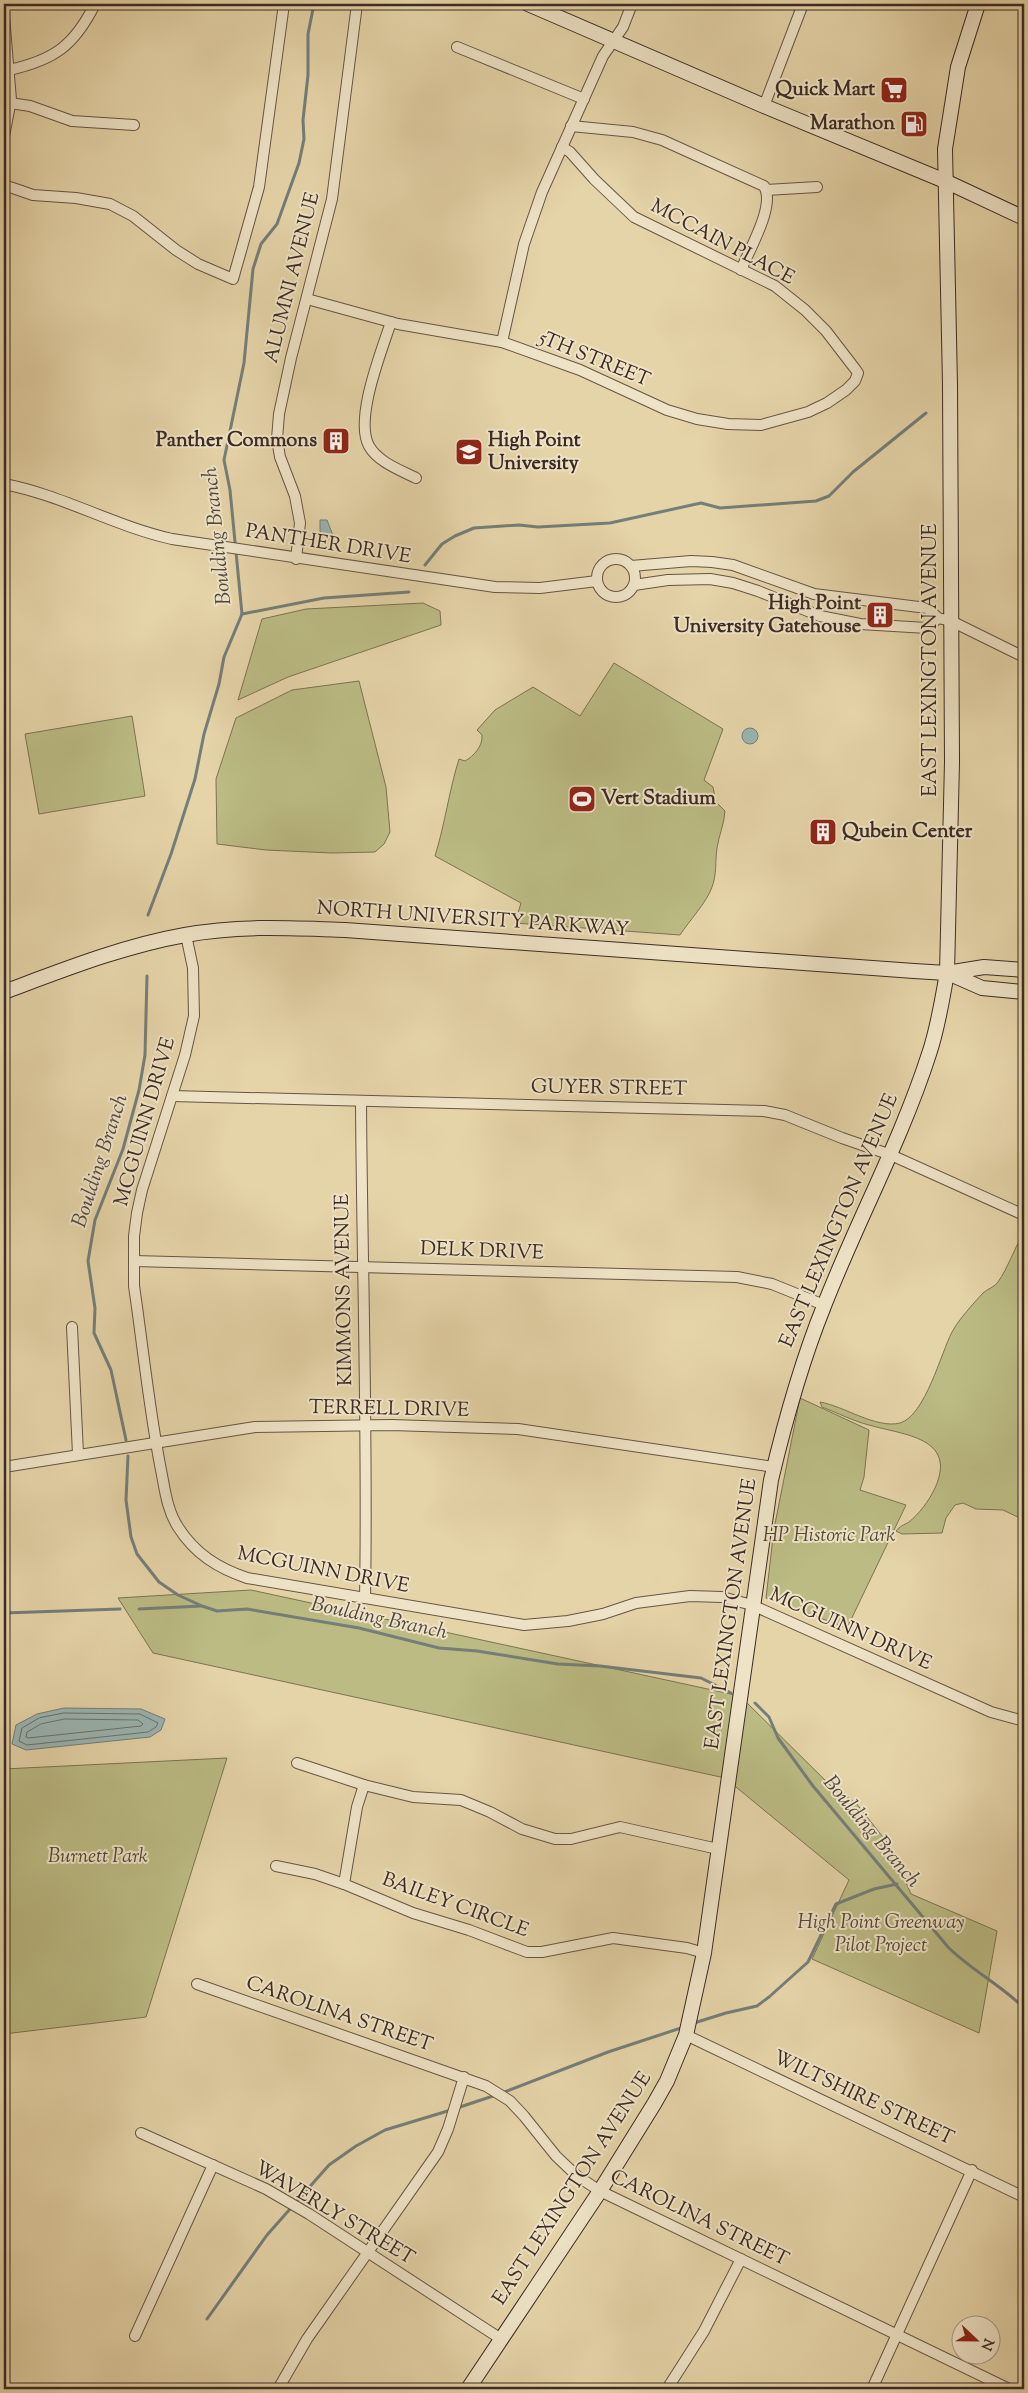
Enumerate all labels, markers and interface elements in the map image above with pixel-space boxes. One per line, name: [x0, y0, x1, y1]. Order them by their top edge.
supermarket icon: Quick Mart: [879, 75, 909, 105]
place label: Quick Mart: [775, 76, 875, 105]
fuel station icon: Marathon: [899, 109, 929, 139]
place label: Marathon: [810, 110, 895, 139]
street label: ALUMNI AVENUE: [258, 190, 328, 366]
street label: MCCAIN PLACE: [645, 193, 799, 293]
street label: 5TH STREET: [533, 324, 654, 396]
building icon: Panther Commons: [321, 426, 351, 456]
place label: Panther Commons: [156, 427, 317, 456]
place label: High Point University: [488, 427, 581, 479]
school or university icon: High Point University: [454, 437, 484, 467]
water label: Boulding Branch: [196, 466, 240, 606]
street label: PANTHER DRIVE: [243, 518, 413, 572]
street label: EAST LEXINGTON AVENUE: [917, 523, 946, 797]
place label: High Point University Gatehouse: [673, 590, 861, 642]
building icon: High Point University Gatehouse: [865, 600, 895, 630]
sports icon: Vert Stadium: [567, 784, 597, 814]
place label: Vert Stadium: [601, 785, 716, 814]
building icon: Qubein Center: [808, 817, 838, 847]
place label: Qubein Center: [842, 818, 973, 847]
street label: NORTH UNIVERSITY PARKWAY: [316, 895, 630, 945]
street label: MCGUINN DRIVE: [108, 1034, 184, 1210]
street label: GUYER STREET: [531, 1073, 687, 1105]
street label: EAST LEXINGTON AVENUE: [773, 1090, 907, 1352]
water label: Boulding Branch: [65, 1091, 137, 1231]
street label: KIMMONS AVENUE: [329, 1194, 361, 1386]
street label: DELK DRIVE: [420, 1235, 544, 1269]
street label: TERRELL DRIVE: [309, 1394, 469, 1426]
street label: EAST LEXINGTON AVENUE: [699, 1477, 765, 1751]
park label: HP Historic Park: [763, 1522, 895, 1551]
street label: MCGUINN DRIVE: [235, 1540, 411, 1602]
street label: MCGUINN DRIVE: [764, 1581, 936, 1679]
water label: Boulding Branch: [308, 1590, 450, 1648]
water label: Boulding Branch: [815, 1769, 927, 1895]
park label: Burnett Park: [48, 1843, 148, 1872]
street label: BAILEY CIRCLE: [378, 1866, 532, 1946]
park label: High Point Greenway Pilot Project: [798, 1909, 964, 1961]
street label: CAROLINA STREET: [242, 1969, 436, 2061]
street label: WILTSHIRE STREET: [768, 2044, 958, 2154]
street label: EAST LEXINGTON AVENUE: [486, 2066, 660, 2312]
street label: WAVERLY STREET: [248, 2155, 420, 2273]
street label: CAROLINA STREET: [605, 2163, 793, 2275]
north arrow: [950, 2316, 1000, 2366]
text: N: [975, 2335, 998, 2353]

